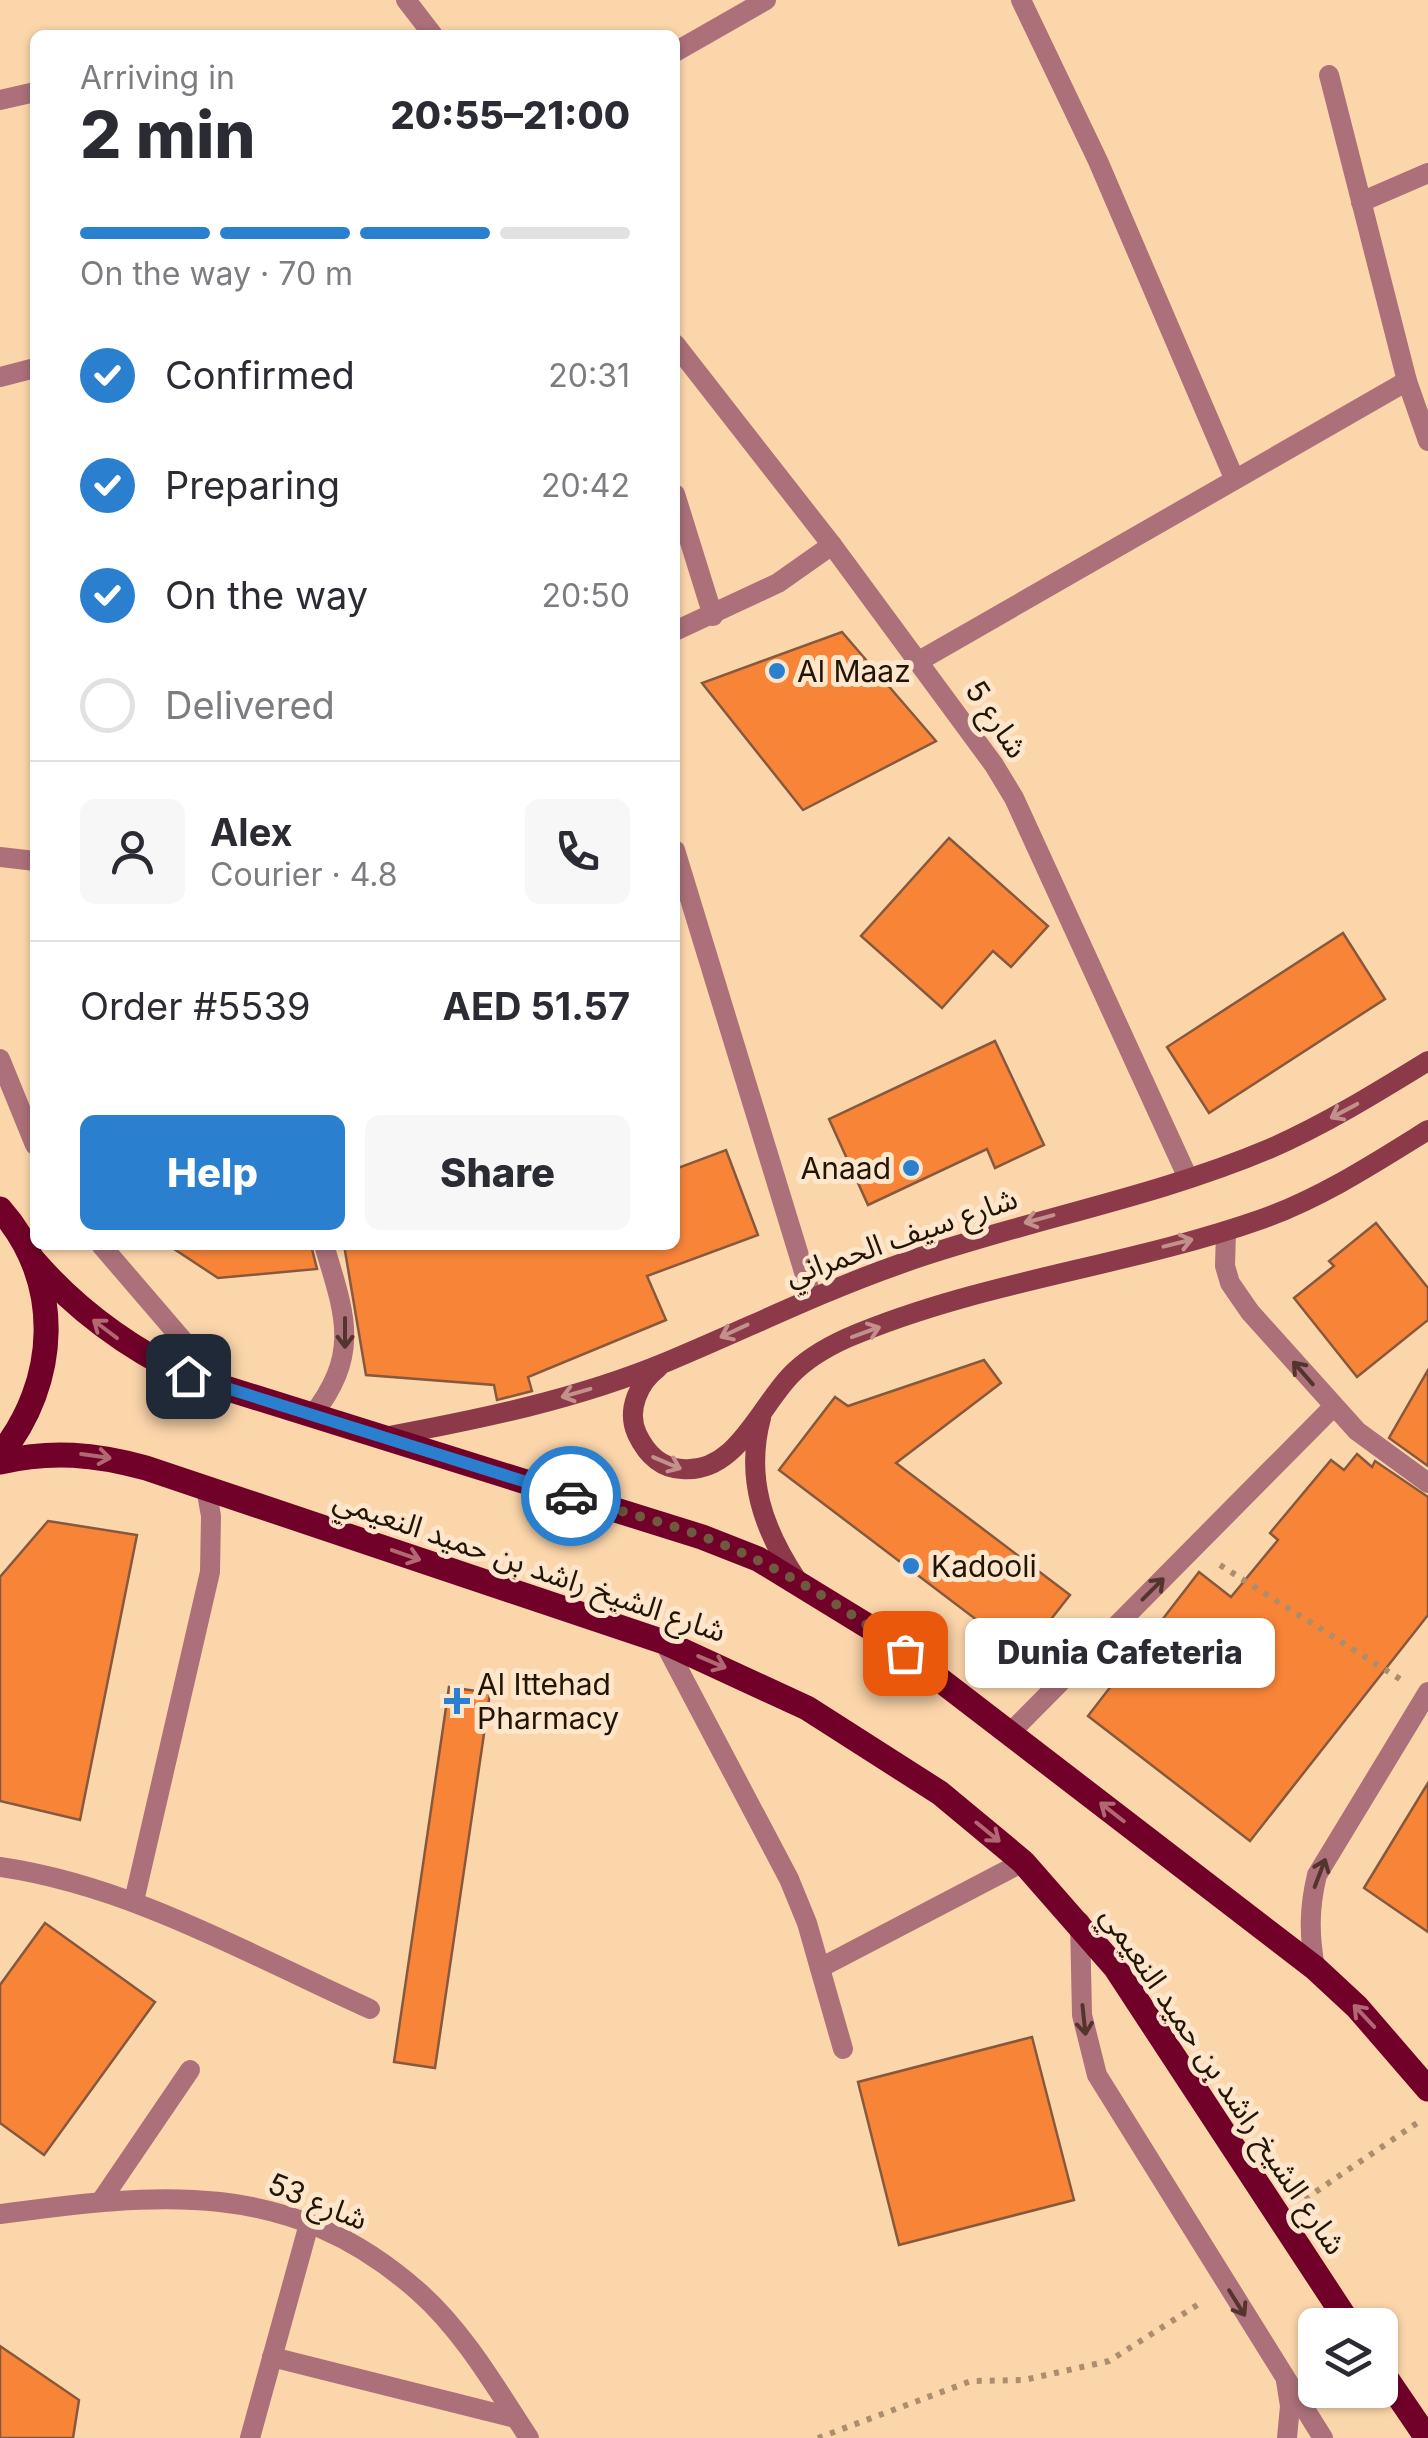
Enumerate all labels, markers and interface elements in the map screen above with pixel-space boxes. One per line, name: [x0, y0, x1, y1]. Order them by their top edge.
text: Arriving in: [80, 58, 235, 97]
text: 20:55–21:00: [391, 92, 630, 138]
text: 2 min: [80, 95, 256, 174]
text: On the way · 70 m: [80, 254, 353, 293]
icon: check: [80, 348, 135, 403]
text: Confirmed: [165, 352, 355, 398]
text: 20:31: [548, 356, 630, 395]
icon: check: [80, 458, 135, 513]
text: Preparing: [165, 462, 340, 508]
text: 20:42: [541, 466, 630, 505]
icon: check: [80, 568, 135, 623]
text: On the way: [165, 572, 368, 618]
text: 20:50: [541, 576, 630, 615]
place label: Al Maaz: [797, 653, 911, 689]
marker: Al Maaz: [766, 660, 788, 682]
street label: شارع 5: [954, 674, 1036, 767]
text: Delivered: [165, 682, 335, 728]
button: person: [80, 799, 185, 904]
button: phone: [525, 799, 630, 904]
text: Alex: [210, 809, 293, 855]
text: Courier · 4.8: [210, 855, 398, 894]
text: Order #5539: [80, 983, 310, 1029]
text: AED 51.57: [443, 983, 630, 1029]
one-way arrow: [1330, 1102, 1360, 1121]
button: Help: [80, 1115, 345, 1230]
button: Share: [365, 1115, 630, 1230]
place label: Anaad: [801, 1150, 891, 1186]
marker: Anaad: [900, 1157, 922, 1179]
street label: شارع سيف الحمراني: [780, 1179, 1024, 1298]
one-way arrow: [1024, 1211, 1055, 1230]
one-way arrow: [1162, 1232, 1193, 1251]
one-way arrow: [336, 1316, 354, 1349]
one-way arrow: [92, 1318, 119, 1339]
one-way arrow: [849, 1321, 881, 1339]
one-way arrow: [719, 1323, 750, 1341]
pin: [146, 1334, 231, 1419]
icon: home: [161, 1349, 216, 1404]
one-way arrow: [1292, 1361, 1315, 1386]
one-way arrow: [561, 1385, 592, 1403]
courier: [521, 1446, 621, 1546]
one-way arrow: [80, 1448, 112, 1466]
one-way arrow: [652, 1455, 682, 1473]
icon: car: [544, 1469, 599, 1524]
street label: شارع الشيخ راشد بن حميد النعيمي: [327, 1481, 731, 1655]
one-way arrow: [389, 1548, 421, 1566]
place label: Kadooli: [931, 1548, 1037, 1584]
marker: Kadooli: [900, 1555, 922, 1577]
one-way arrow: [1140, 1578, 1164, 1602]
pin: [863, 1611, 948, 1696]
callout: Dunia Cafeteria: [965, 1618, 1275, 1688]
icon: bag: [878, 1626, 933, 1681]
text: Dunia Cafeteria: [997, 1633, 1243, 1672]
one-way arrow: [697, 1655, 727, 1673]
place label: Al Ittehad Pharmacy: [477, 1666, 619, 1736]
marker: Al Ittehad Pharmacy: [446, 1690, 468, 1712]
one-way arrow: [1099, 1801, 1126, 1822]
one-way arrow: [974, 1821, 1001, 1842]
one-way arrow: [1312, 1858, 1330, 1889]
street label: شارع الشيخ راشد بن حميد النعيمي: [1089, 1899, 1354, 2264]
one-way arrow: [1075, 2003, 1094, 2035]
one-way arrow: [1352, 2004, 1376, 2028]
street label: شارع 53: [261, 2165, 373, 2242]
one-way arrow: [1227, 2288, 1248, 2317]
map controls: [1298, 2308, 1398, 2408]
button: layers: [1298, 2308, 1398, 2408]

